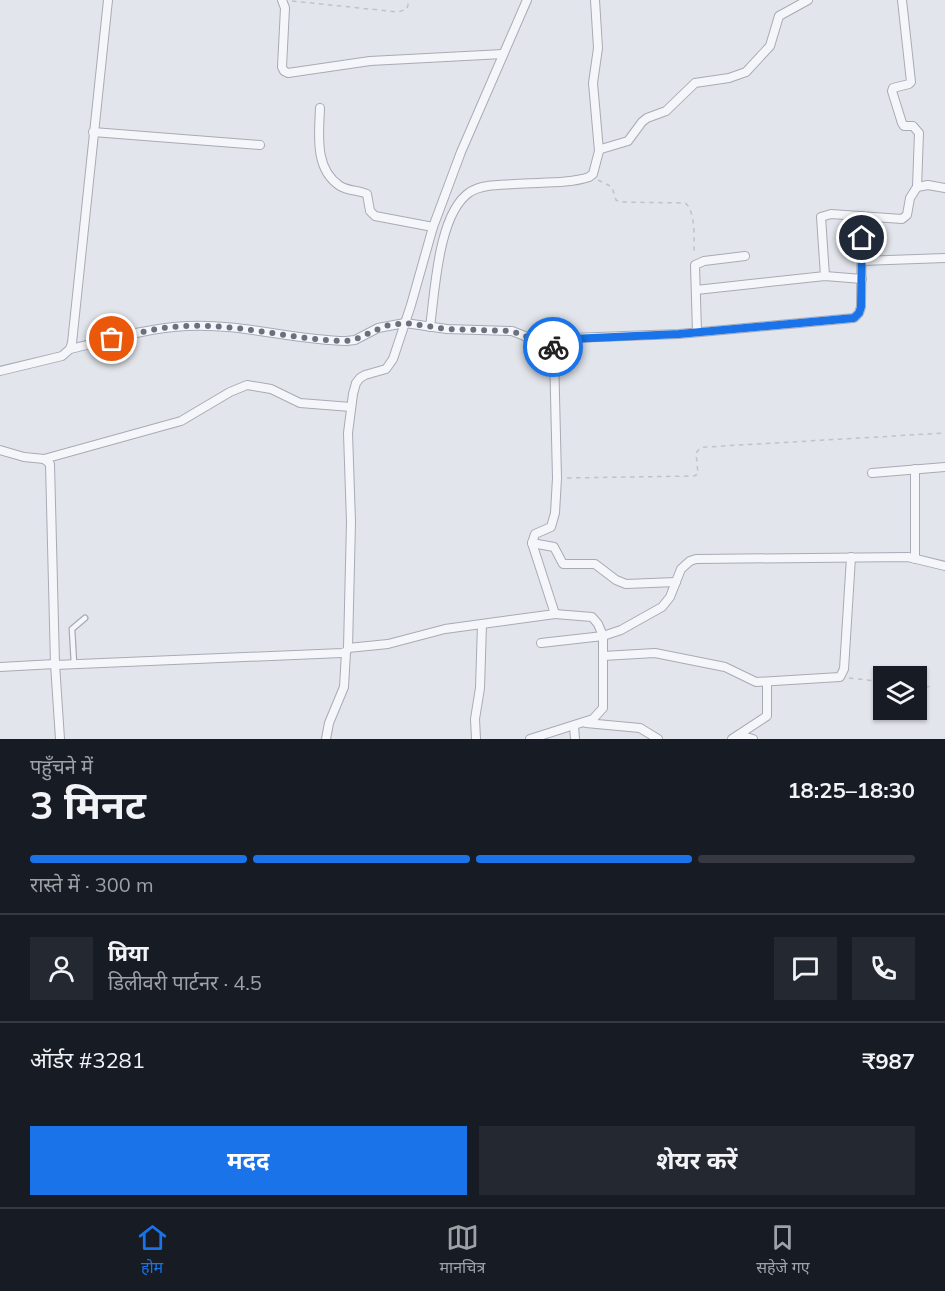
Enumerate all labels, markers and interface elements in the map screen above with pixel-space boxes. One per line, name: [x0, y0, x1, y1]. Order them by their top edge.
pin: [836, 212, 887, 263]
icon: home: [845, 221, 878, 254]
pin: [86, 313, 137, 364]
courier: [523, 317, 583, 377]
icon: bag: [95, 322, 128, 355]
icon: bike: [537, 331, 570, 364]
map controls: [873, 666, 927, 720]
button: layers: [873, 666, 927, 720]
text: पहुँचने में: [30, 754, 93, 779]
text: 18:25–18:30: [787, 776, 915, 804]
text: 3 मिनट: [30, 780, 146, 829]
text: रास्ते में · 300 m: [30, 872, 154, 897]
button: person: [30, 937, 93, 1000]
button: chat: [774, 937, 837, 1000]
button: phone: [852, 937, 915, 1000]
text: प्रिया: [108, 939, 148, 967]
text: डिलीवरी पार्टनर · 4.5: [108, 970, 262, 995]
text: ऑर्डर #3281: [30, 1046, 145, 1074]
text: ₹987: [862, 1047, 915, 1075]
button: मदद: [30, 1126, 467, 1195]
button: शेयर करें: [479, 1126, 915, 1195]
tab: होम: [136, 1221, 169, 1280]
tab: मानचित्र: [440, 1221, 485, 1280]
tab: सहेजे गए: [756, 1221, 809, 1280]

